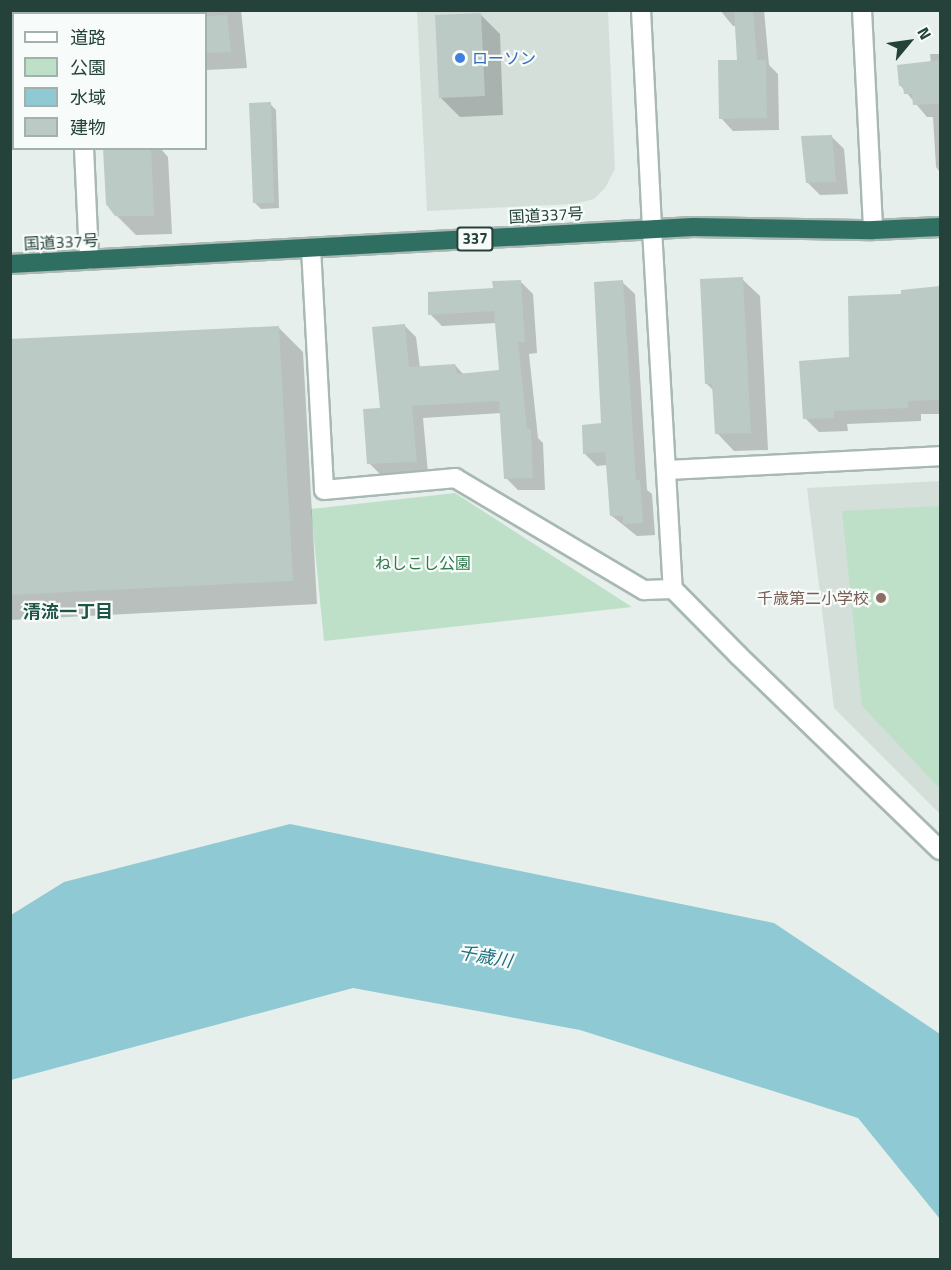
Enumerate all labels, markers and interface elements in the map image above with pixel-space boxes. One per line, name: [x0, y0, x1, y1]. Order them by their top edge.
legend: [12, 12, 207, 150]
north arrow: [879, 12, 939, 72]
text: N: [912, 23, 938, 44]
text: 道路: [70, 24, 106, 51]
place label: ローソン: [472, 48, 536, 68]
marker: ローソン: [453, 51, 467, 65]
text: 公園: [70, 54, 106, 81]
text: 水域: [70, 84, 106, 111]
text: 建物: [70, 114, 106, 141]
street label: 国道337号: [508, 203, 584, 227]
road number: 337: [456, 227, 494, 251]
street label: 国道337号: [23, 230, 99, 254]
park label: ねしこし公園: [375, 553, 471, 573]
place label: 千歳第二小学校: [757, 588, 869, 608]
marker: 千歳第二小学校: [874, 591, 888, 605]
district label: 清流一丁目: [23, 601, 113, 623]
water label: 千歳川: [457, 942, 513, 972]

